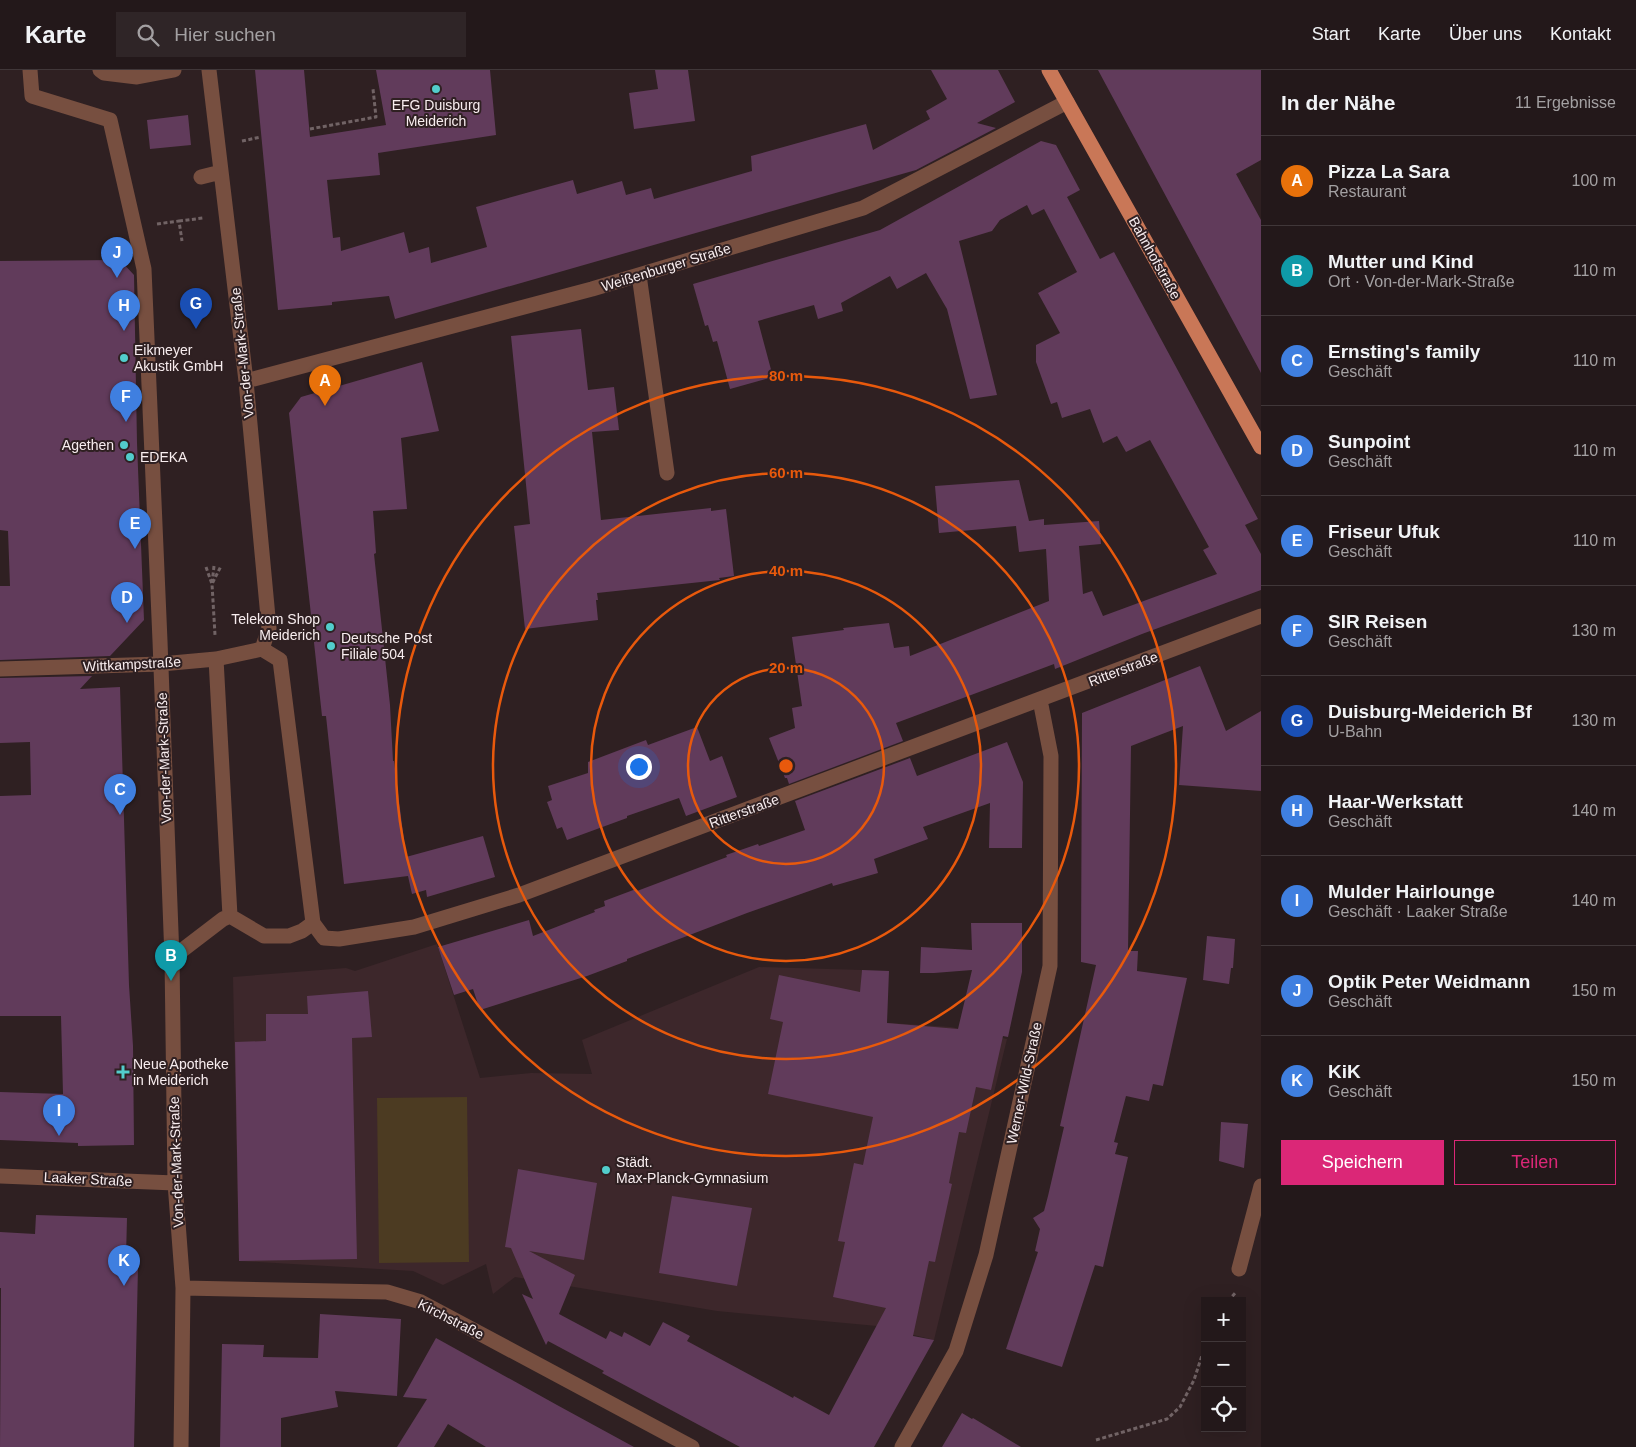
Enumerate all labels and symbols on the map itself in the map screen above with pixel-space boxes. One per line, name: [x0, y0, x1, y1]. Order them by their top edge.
marker: EFG Duisburg Meiderich: [430, 83, 442, 95]
place label: EFG Duisburg Meiderich: [392, 97, 480, 129]
street label: Bahnhofstraße: [1126, 214, 1184, 302]
pin: J: [101, 237, 133, 278]
street label: Weißenburger Straße: [599, 240, 733, 294]
street label: Von-der-Mark-Straße: [227, 287, 257, 419]
pin: G: [180, 288, 212, 329]
pin: H: [108, 290, 140, 331]
place label: Eikmeyer Akustik GmbH: [134, 342, 223, 374]
marker: Eikmeyer Akustik GmbH: [118, 352, 130, 364]
pin: A: [309, 365, 341, 406]
text: 80 m: [769, 367, 803, 384]
pin: F: [110, 381, 142, 422]
place label: Agethen: [62, 437, 114, 453]
marker: Agethen: [118, 439, 130, 451]
place label: EDEKA: [140, 449, 188, 465]
marker: EDEKA: [124, 451, 136, 463]
text: 60 m: [769, 464, 803, 481]
pin: E: [119, 508, 151, 549]
text: 40 m: [769, 562, 803, 579]
pin: D: [111, 582, 143, 623]
place label: Telekom Shop Meiderich: [231, 611, 320, 643]
marker: Telekom Shop Meiderich: [324, 621, 336, 633]
place label: Deutsche Post Filiale 504: [341, 630, 432, 662]
marker: Deutsche Post Filiale 504: [325, 640, 337, 652]
street label: Ritterstraße: [1086, 648, 1160, 690]
street label: Wittkampstraße: [83, 653, 182, 675]
text: 20 m: [769, 659, 803, 676]
street label: Von-der-Mark-Straße: [154, 692, 174, 824]
your location: [626, 754, 652, 780]
centre of rings: [777, 757, 795, 775]
pin: C: [104, 774, 136, 815]
street label: Ritterstraße: [707, 791, 781, 831]
pin: B: [155, 940, 187, 981]
street label: Werner-Wild-Straße: [1003, 1020, 1045, 1145]
place label: Neue Apotheke in Meiderich: [133, 1056, 229, 1088]
marker: Neue Apotheke in Meiderich: [117, 1066, 129, 1078]
pin: I: [43, 1095, 75, 1136]
street label: Von-der-Mark-Straße: [166, 1096, 186, 1228]
place label: Städt. Max-Planck-Gymnasium: [616, 1154, 768, 1186]
marker: Städt. Max-Planck-Gymnasium: [600, 1164, 612, 1176]
street label: Laaker Straße: [43, 1169, 133, 1189]
pin: K: [108, 1245, 140, 1286]
street label: Kirchstraße: [415, 1296, 487, 1342]

